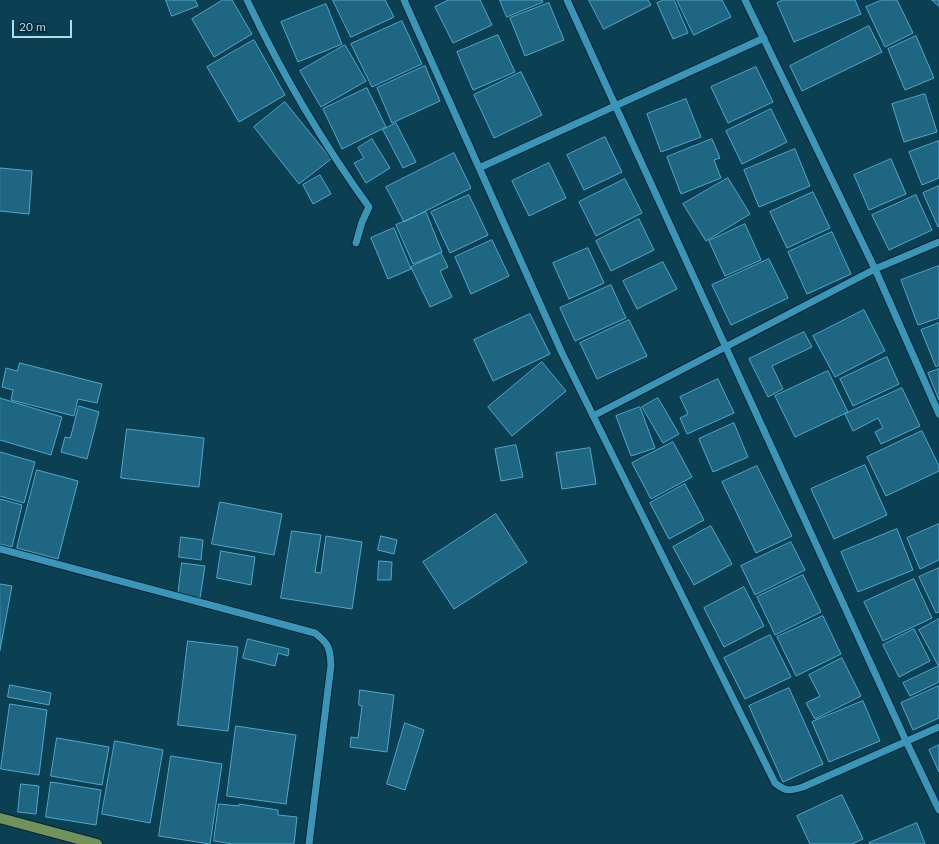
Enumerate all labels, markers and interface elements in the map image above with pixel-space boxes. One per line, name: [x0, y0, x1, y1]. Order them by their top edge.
scale bar: [14, 12, 74, 38]
text: 20 m: [19, 19, 46, 34]

